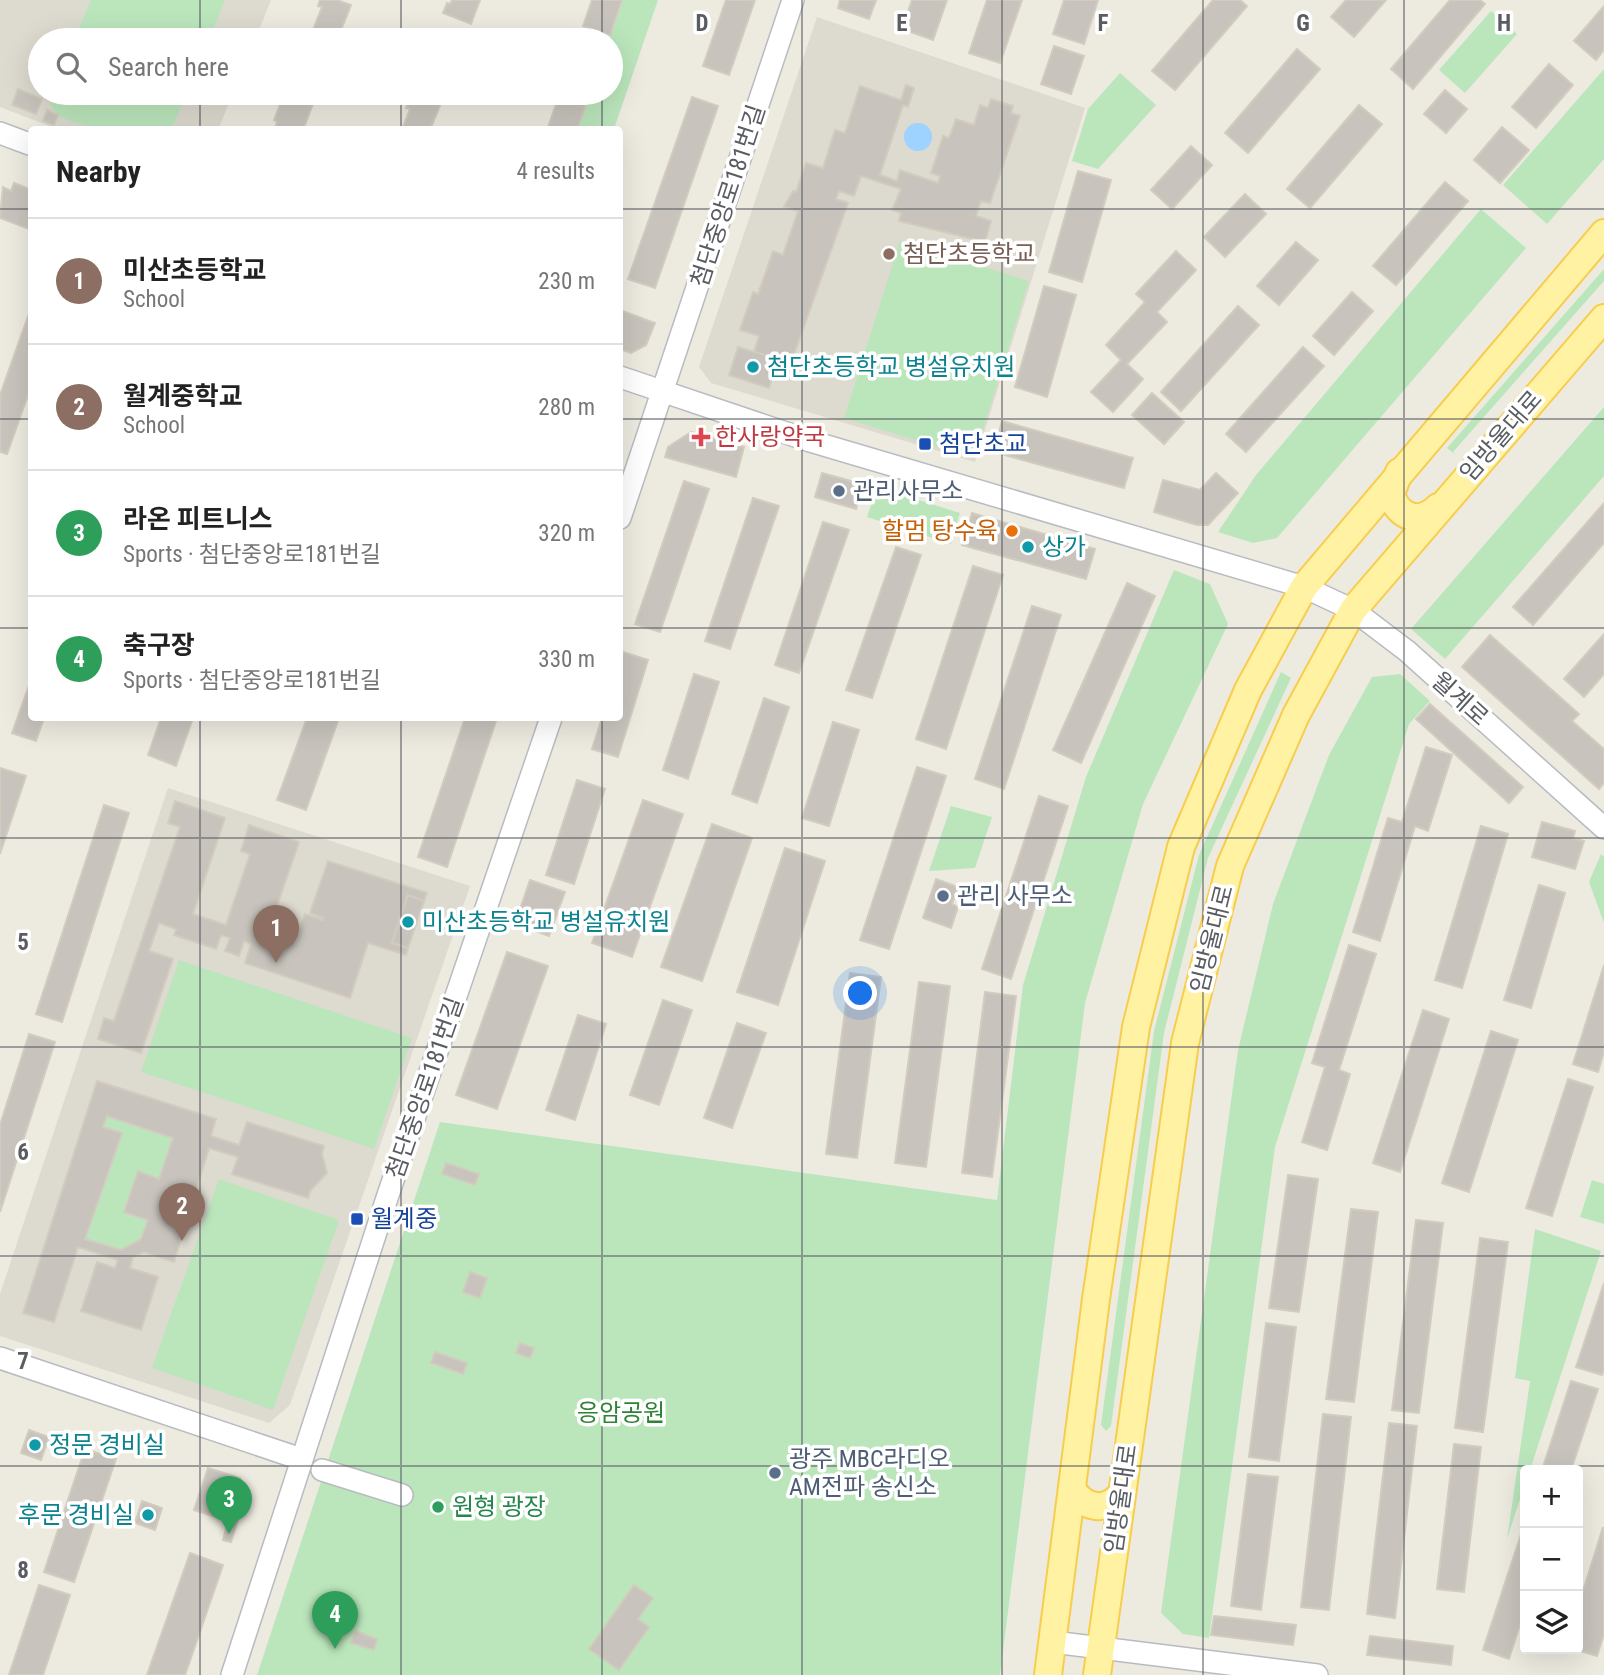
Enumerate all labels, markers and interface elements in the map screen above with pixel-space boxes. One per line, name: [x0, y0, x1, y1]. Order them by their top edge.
text: D: [696, 10, 709, 37]
text: E: [896, 10, 908, 37]
text: F: [1098, 10, 1109, 37]
text: G: [1296, 10, 1310, 37]
text: H: [1497, 10, 1511, 37]
search box: [28, 28, 623, 105]
icon: search: [52, 48, 90, 86]
text: Search here: [108, 52, 229, 82]
street label: 첨단중앙로181번길: [685, 101, 771, 291]
text: Nearby: [56, 154, 141, 189]
text: 4 results: [517, 158, 595, 185]
place label: 첨단초등학교: [903, 240, 1035, 268]
marker: 첨단초등학교: [881, 246, 897, 262]
text: 미산초등학교: [123, 255, 267, 285]
text: 1: [73, 268, 85, 295]
text: 230 m: [538, 268, 595, 295]
text: School: [123, 286, 185, 313]
place label: 첨단초등학교 병설유치원: [767, 353, 1015, 381]
marker: 첨단초등학교 병설유치원: [745, 359, 761, 375]
text: 월계중학교: [123, 381, 243, 411]
street label: 임방울대로: [1454, 385, 1548, 487]
text: 2: [73, 394, 85, 421]
text: 280 m: [538, 394, 595, 421]
text: School: [123, 412, 185, 439]
place label: 한사랑약국: [715, 423, 825, 451]
marker: 한사랑약국: [693, 429, 709, 445]
place label: 첨단초교: [939, 430, 1027, 458]
marker: 첨단초교: [917, 436, 933, 452]
place label: 관리사무소: [853, 477, 963, 505]
marker: 관리사무소: [831, 483, 847, 499]
text: 라온 피트니스: [123, 504, 273, 534]
place label: 할멈 탕수육: [882, 517, 998, 545]
text: 3: [73, 520, 85, 547]
text: 320 m: [538, 520, 595, 547]
marker: 할멈 탕수육: [1004, 523, 1020, 539]
place label: 상가: [1042, 533, 1086, 561]
marker: 상가: [1020, 539, 1036, 555]
text: Sports · 첨단중앙로181번길: [123, 541, 381, 568]
text: 축구장: [123, 630, 195, 660]
text: 4: [73, 646, 85, 673]
text: 330 m: [538, 646, 595, 673]
street label: 월계로: [1426, 666, 1494, 732]
text: Sports · 첨단중앙로181번길: [123, 667, 381, 694]
place label: 관리 사무소: [957, 882, 1073, 910]
street label: 임방울대로: [1185, 882, 1239, 996]
marker: 관리 사무소: [935, 888, 951, 904]
pin: 1: [253, 905, 299, 963]
place label: 미산초등학교 병설유치원: [422, 908, 670, 936]
marker: 미산초등학교 병설유치원: [400, 914, 416, 930]
text: 5: [17, 929, 29, 956]
your location: [843, 976, 877, 1010]
street label: 첨단중앙로181번길: [381, 994, 469, 1182]
text: 6: [17, 1139, 29, 1166]
pin: 2: [159, 1183, 205, 1241]
place label: 월계중: [371, 1205, 437, 1233]
marker: 월계중: [349, 1211, 365, 1227]
text: 7: [17, 1348, 29, 1375]
park label: 응암공원: [577, 1399, 665, 1427]
place label: 정문 경비실: [49, 1431, 165, 1459]
marker: 정문 경비실: [27, 1437, 43, 1453]
street label: 임방울대로: [1099, 1442, 1143, 1556]
place label: 광주 MBC라디오 AM전파 송신소: [789, 1445, 950, 1501]
marker: 광주 MBC라디오 AM전파 송신소: [767, 1465, 783, 1481]
map controls: [1520, 1465, 1583, 1654]
button: +: [1520, 1465, 1583, 1528]
pin: 3: [206, 1476, 252, 1534]
place label: 원형 광장: [452, 1493, 546, 1521]
marker: 원형 광장: [430, 1499, 446, 1515]
place label: 후문 경비실: [18, 1501, 134, 1529]
marker: 후문 경비실: [140, 1507, 156, 1523]
button: −: [1520, 1528, 1583, 1591]
text: 8: [17, 1557, 29, 1584]
pin: 4: [312, 1591, 358, 1649]
button: layers: [1520, 1591, 1583, 1654]

